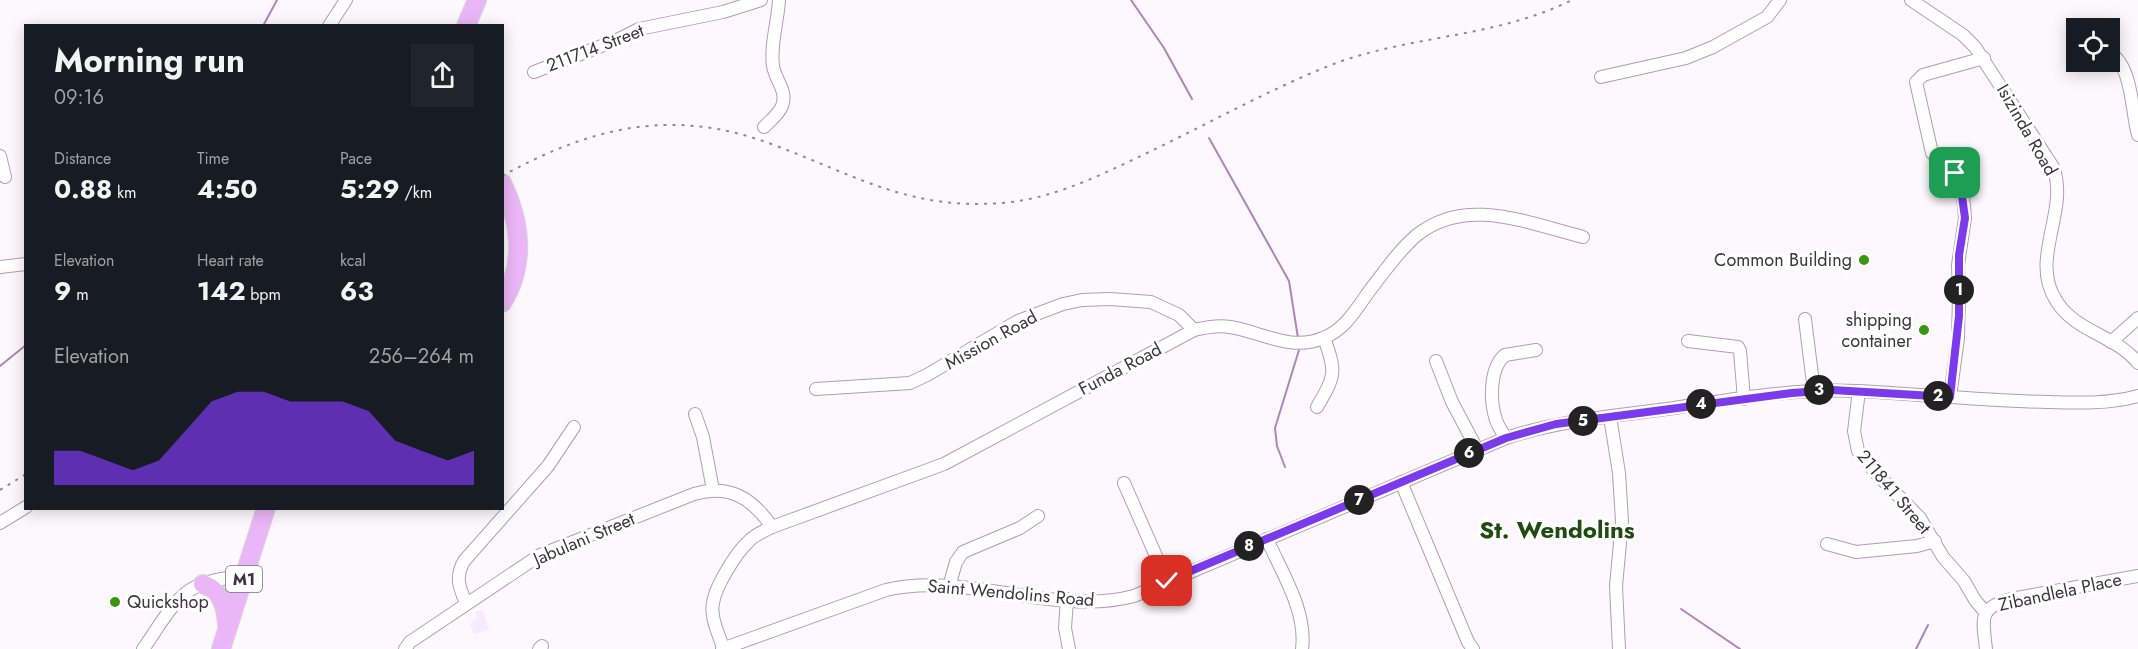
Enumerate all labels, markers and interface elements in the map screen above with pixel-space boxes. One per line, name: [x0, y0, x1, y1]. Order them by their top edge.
street label: 211714 Street: [542, 17, 648, 79]
map controls: [2066, 18, 2120, 72]
button: locate: [2066, 18, 2120, 72]
text: Morning run: [54, 37, 245, 84]
button: share: [411, 44, 474, 107]
street label: Isizinda Road: [1990, 79, 2064, 181]
text: 09:16: [54, 83, 104, 112]
text: Distance: [54, 147, 111, 170]
text: Time: [197, 147, 229, 170]
text: Pace: [340, 147, 372, 170]
pin: [1929, 147, 1980, 198]
icon: arrive: [1938, 156, 1971, 189]
text: 0.88: [54, 170, 112, 208]
text: 4:50: [197, 170, 258, 208]
text: 5:29: [340, 170, 400, 208]
text: km: [112, 181, 137, 204]
text: /km: [400, 181, 432, 204]
place label: Common Building: [1714, 247, 1852, 273]
text: Elevation: [54, 249, 114, 272]
text: Heart rate: [197, 249, 264, 272]
text: kcal: [340, 249, 366, 272]
marker: Common Building: [1857, 253, 1871, 267]
text: 9: [54, 272, 71, 310]
text: 142: [197, 272, 245, 310]
text: 63: [340, 272, 374, 310]
pin: 1: [1944, 275, 1974, 305]
text: 1: [1955, 278, 1963, 301]
text: m: [71, 283, 89, 306]
text: bpm: [245, 283, 281, 306]
street label: Mission Road: [940, 304, 1042, 376]
place label: shipping container: [1842, 307, 1913, 354]
marker: shipping container: [1917, 323, 1931, 337]
street label: Funda Road: [1074, 336, 1166, 402]
text: Elevation: [54, 342, 129, 371]
text: 256–264 m: [369, 342, 474, 371]
pin: 3: [1804, 375, 1834, 405]
text: 3: [1814, 378, 1824, 401]
pin: 2: [1923, 381, 1953, 411]
text: 2: [1933, 384, 1943, 407]
pin: 4: [1686, 389, 1716, 419]
text: 4: [1695, 392, 1707, 415]
pin: 5: [1568, 406, 1598, 436]
text: 5: [1578, 409, 1588, 432]
pin: 6: [1454, 438, 1484, 468]
text: 6: [1464, 441, 1474, 464]
street label: 211841 Street: [1851, 444, 1938, 540]
pin: 7: [1344, 485, 1374, 515]
text: 7: [1354, 488, 1364, 511]
street label: Jabulani Street: [527, 506, 639, 573]
district label: St. Wendolins: [1479, 512, 1635, 547]
pin: 8: [1234, 531, 1264, 561]
text: 8: [1244, 534, 1254, 557]
pin: [1141, 555, 1192, 606]
icon: check: [1150, 564, 1183, 597]
road number: M1: [226, 566, 262, 592]
street label: Zibandlela Place: [1996, 566, 2124, 618]
street label: Saint Wendolins Road: [927, 573, 1095, 613]
place label: Quickshop: [127, 589, 209, 615]
marker: Quickshop: [108, 595, 122, 609]

